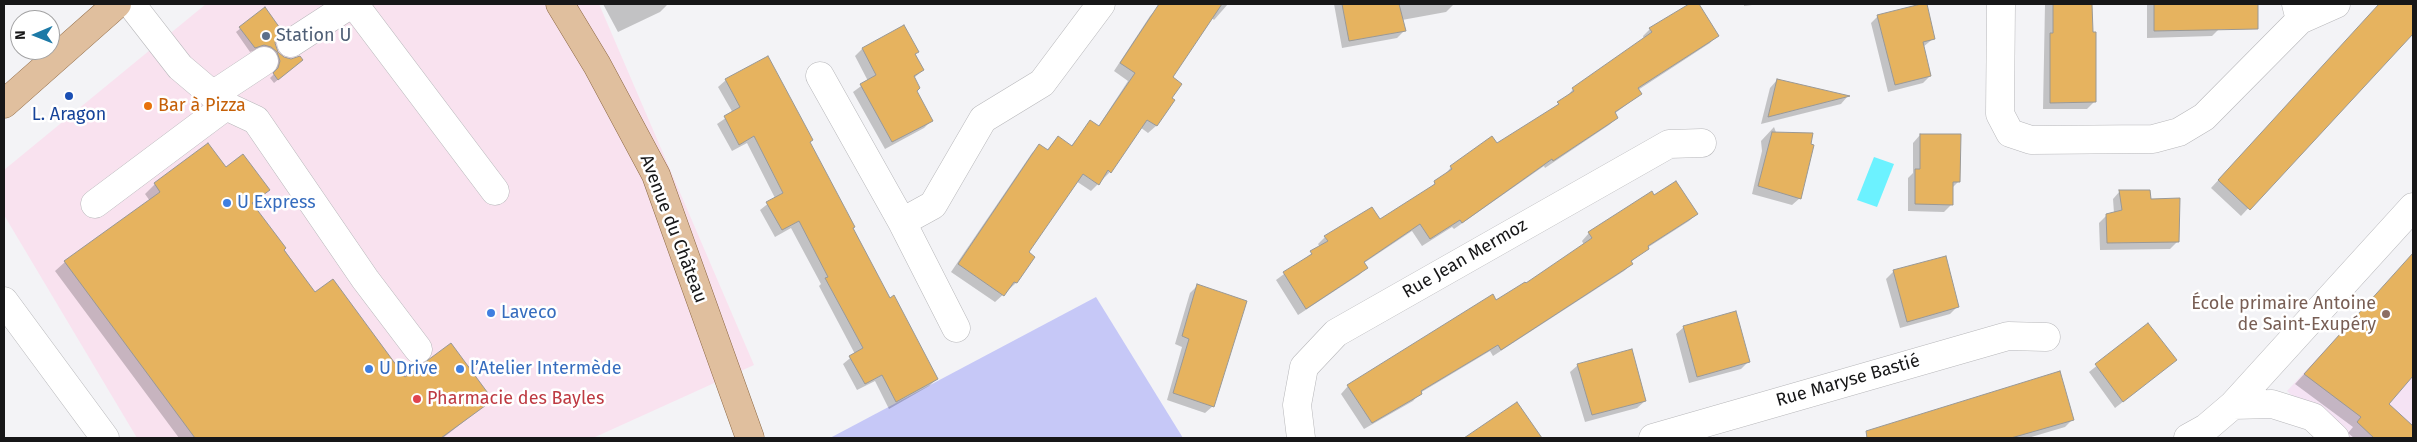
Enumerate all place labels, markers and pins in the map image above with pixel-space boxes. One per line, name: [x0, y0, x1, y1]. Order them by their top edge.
place label: Station U: [276, 25, 351, 47]
marker: Station U: [260, 30, 272, 42]
marker: L. Aragon: [63, 90, 75, 102]
place label: Bar à Pizza: [158, 95, 246, 117]
marker: Bar à Pizza: [142, 100, 154, 112]
place label: L. Aragon: [32, 104, 106, 126]
place label: U Express: [237, 192, 316, 214]
marker: U Express: [221, 197, 233, 209]
place label: École primaire Antoine de Saint-Exupéry: [2191, 293, 2376, 336]
place label: Laveco: [501, 302, 557, 324]
marker: Laveco: [485, 307, 497, 319]
marker: École primaire Antoine de Saint-Exupéry: [2380, 308, 2392, 320]
place label: U Drive: [379, 358, 438, 380]
place label: l’Atelier Intermède: [470, 358, 621, 380]
marker: U Drive: [363, 363, 375, 375]
marker: l’Atelier Intermède: [454, 363, 466, 375]
place label: Pharmacie des Bayles: [427, 388, 604, 410]
marker: Pharmacie des Bayles: [411, 393, 423, 405]

